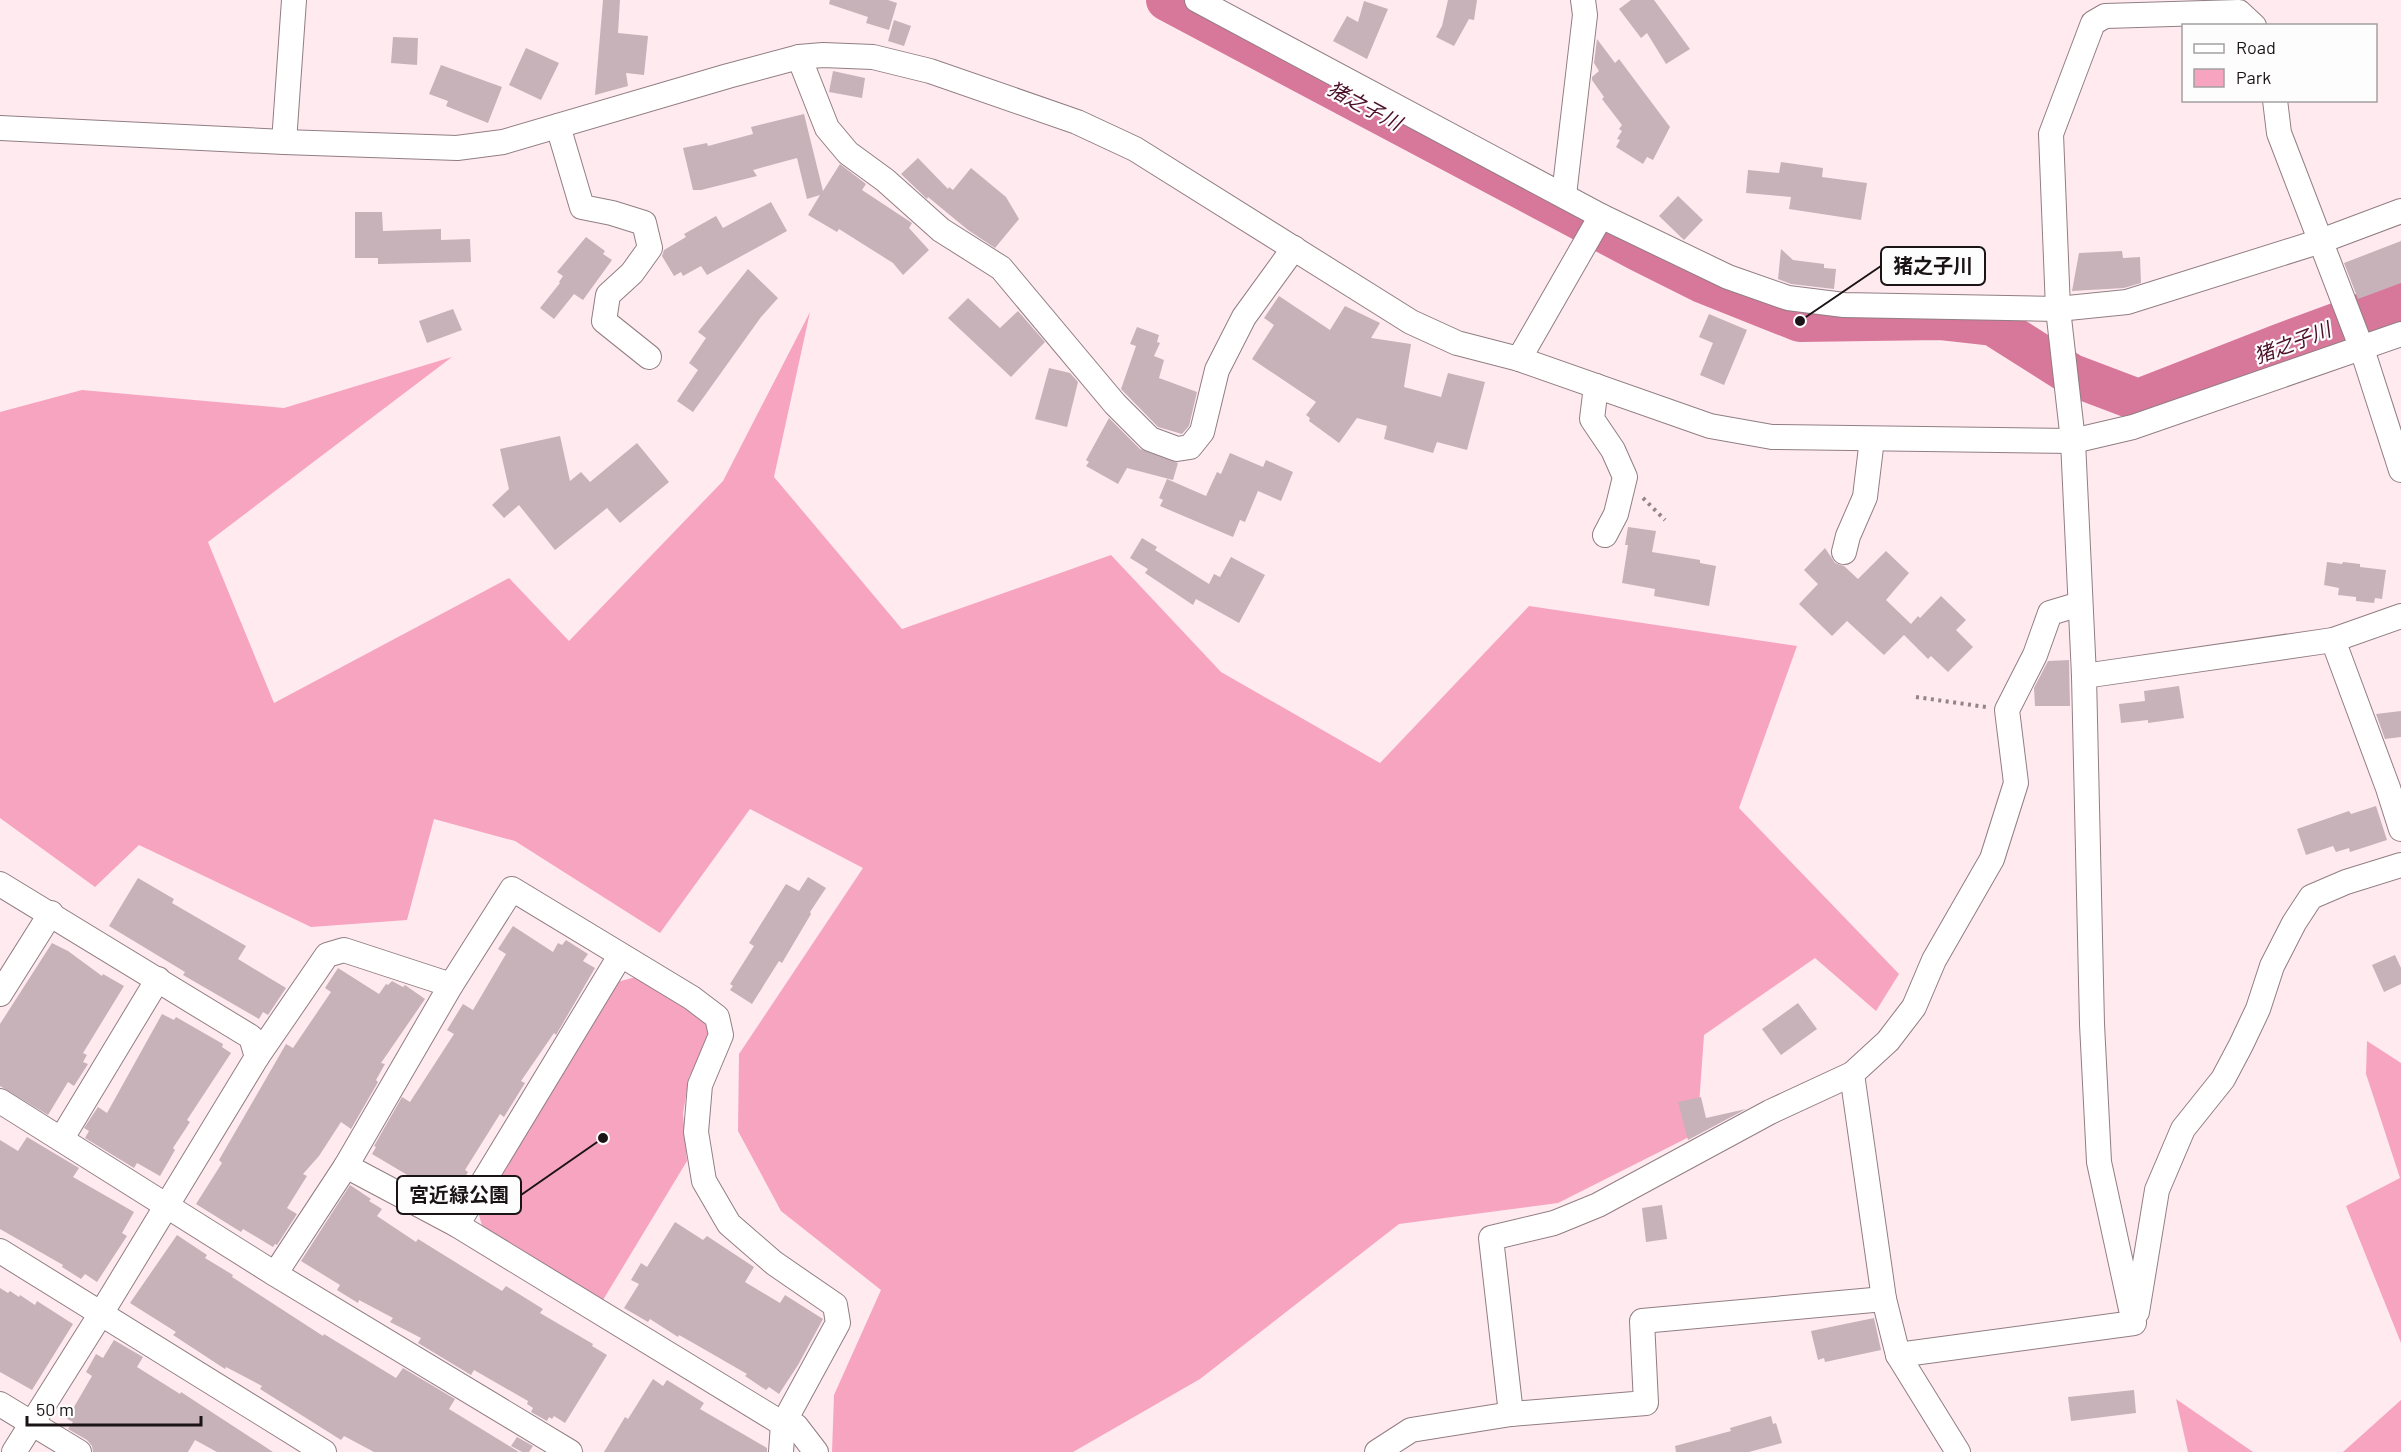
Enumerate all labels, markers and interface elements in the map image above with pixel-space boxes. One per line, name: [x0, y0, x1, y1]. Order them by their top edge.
legend: [2182, 24, 2377, 102]
text: Road: [2236, 36, 2276, 58]
text: Park: [2236, 66, 2271, 88]
water label: 猪之子川: [1324, 76, 1408, 135]
callout: 猪之子川: [1881, 247, 1985, 285]
text: 猪之子川: [1893, 253, 1973, 277]
water label: 猪之子川: [2250, 316, 2336, 368]
callout: 宮近緑公園: [397, 1176, 521, 1214]
text: 宮近緑公園: [409, 1182, 509, 1206]
scale bar: [27, 1389, 201, 1427]
text: 50 m: [36, 1398, 74, 1420]

